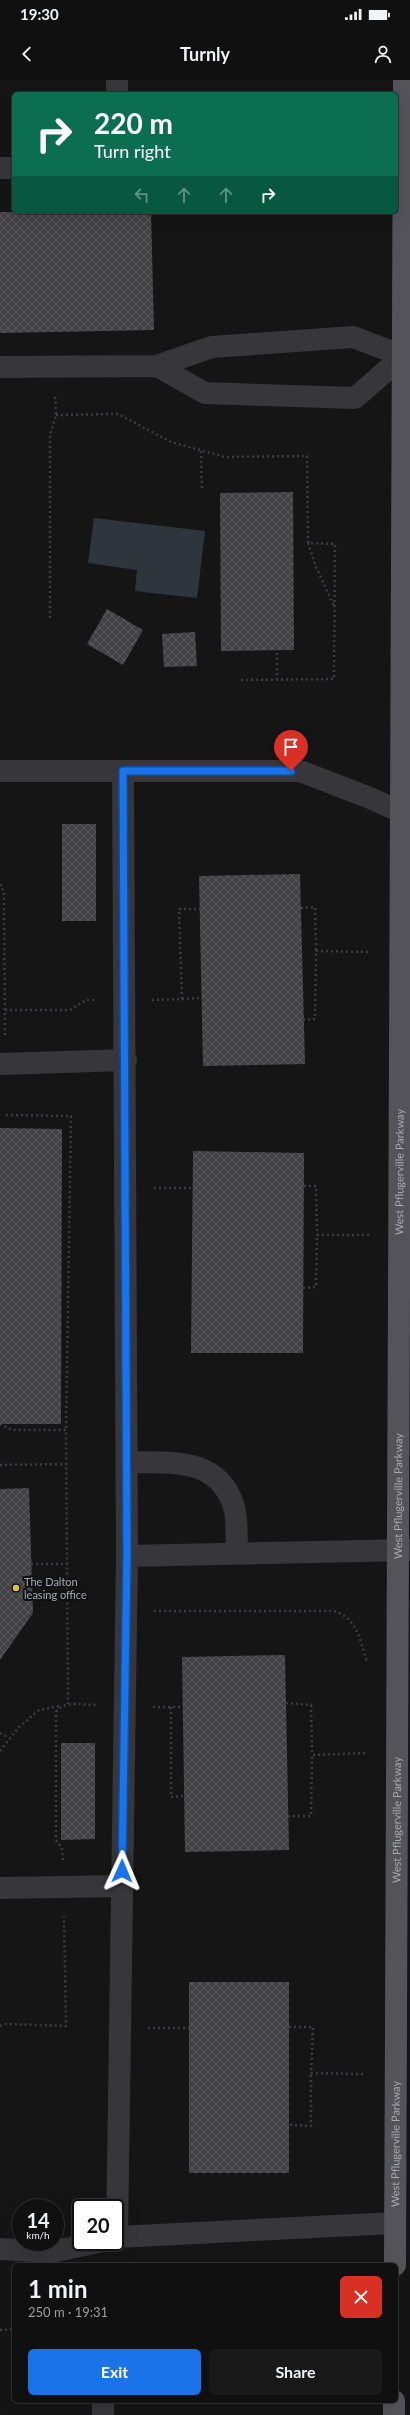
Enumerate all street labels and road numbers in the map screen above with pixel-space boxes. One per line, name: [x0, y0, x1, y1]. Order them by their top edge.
street label: West Pflugerville Parkway: [392, 1109, 406, 1235]
street label: West Pflugerville Parkway: [391, 1433, 404, 1559]
street label: West Pflugerville Parkway: [390, 1757, 403, 1883]
street label: West Pflugerville Parkway: [388, 2081, 402, 2207]

